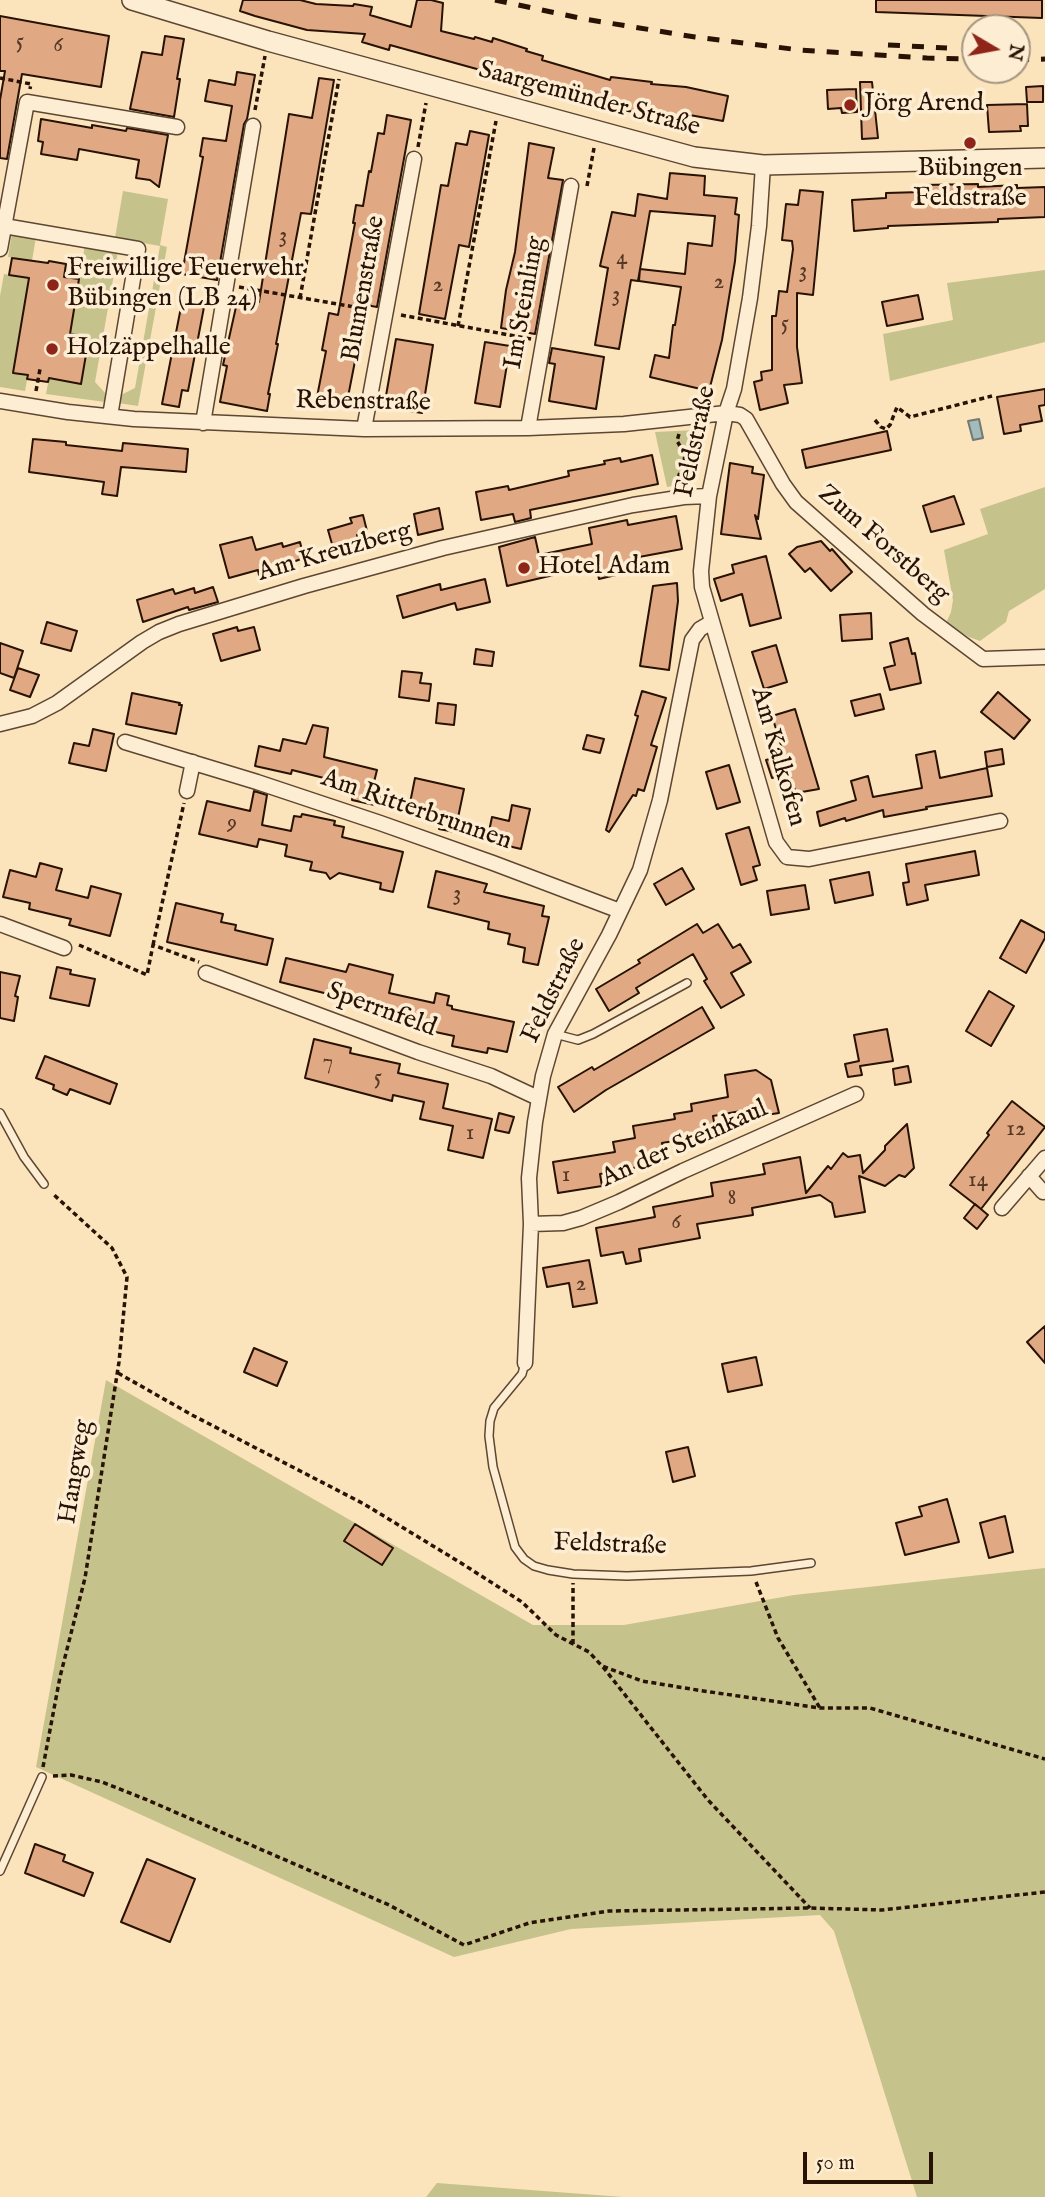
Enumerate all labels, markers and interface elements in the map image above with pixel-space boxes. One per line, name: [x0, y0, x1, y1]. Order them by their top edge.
north arrow: [961, 14, 1031, 84]
house number: 5: [16, 29, 24, 57]
house number: 6: [53, 32, 63, 60]
text: N: [1001, 42, 1028, 62]
street label: Saargemünder Straße: [475, 55, 703, 145]
place label: Jörg Arend: [864, 89, 984, 121]
marker: Jörg Arend: [842, 97, 858, 113]
marker: Bübingen Feldstraße: [962, 135, 978, 151]
place label: Bübingen Feldstraße: [913, 154, 1027, 216]
street label: Blumenstraße: [337, 214, 393, 364]
house number: 3: [279, 223, 287, 251]
street label: Im Steinling: [499, 234, 553, 372]
house number: 4: [616, 245, 628, 273]
place label: Freiwillige Feuerwehr Bübingen (LB 24): [67, 254, 304, 316]
house number: 3: [799, 258, 807, 286]
house number: 2: [714, 269, 724, 297]
house number: 2: [433, 272, 443, 300]
marker: Freiwillige Feuerwehr Bübingen (LB 24): [45, 277, 61, 293]
house number: 3: [612, 282, 620, 310]
house number: 5: [781, 311, 789, 339]
place label: Holzäppelhalle: [66, 333, 231, 365]
marker: Holzäppelhalle: [44, 341, 60, 357]
street label: Feldstraße: [670, 383, 724, 501]
street label: Rebenstraße: [295, 386, 431, 420]
street label: Zum Forstberg: [811, 479, 955, 611]
street label: Am Kreuzberg: [254, 516, 416, 590]
place label: Hotel Adam: [538, 552, 670, 584]
marker: Hotel Adam: [516, 560, 532, 576]
street label: Am Kalkofen: [742, 684, 812, 830]
street label: Am Ritterbrunnen: [317, 764, 515, 858]
house number: 9: [227, 810, 237, 838]
house number: 3: [453, 881, 461, 909]
street label: Feldstraße: [516, 933, 594, 1049]
street label: Sperrnfeld: [322, 977, 440, 1045]
house number: 7: [323, 1049, 333, 1077]
house number: 5: [374, 1065, 382, 1093]
street label: An der Steinkaul: [597, 1094, 773, 1196]
house number: 12: [1006, 1116, 1026, 1144]
house number: 1: [466, 1120, 474, 1148]
house number: 1: [562, 1162, 570, 1190]
house number: 14: [968, 1167, 988, 1195]
house number: 8: [727, 1185, 737, 1213]
house number: 6: [671, 1209, 681, 1237]
house number: 2: [576, 1271, 586, 1299]
street label: Hangweg: [53, 1418, 101, 1526]
street label: Feldstraße: [553, 1528, 667, 1564]
scale bar: [807, 2138, 936, 2182]
text: 50 m: [816, 2150, 855, 2177]

